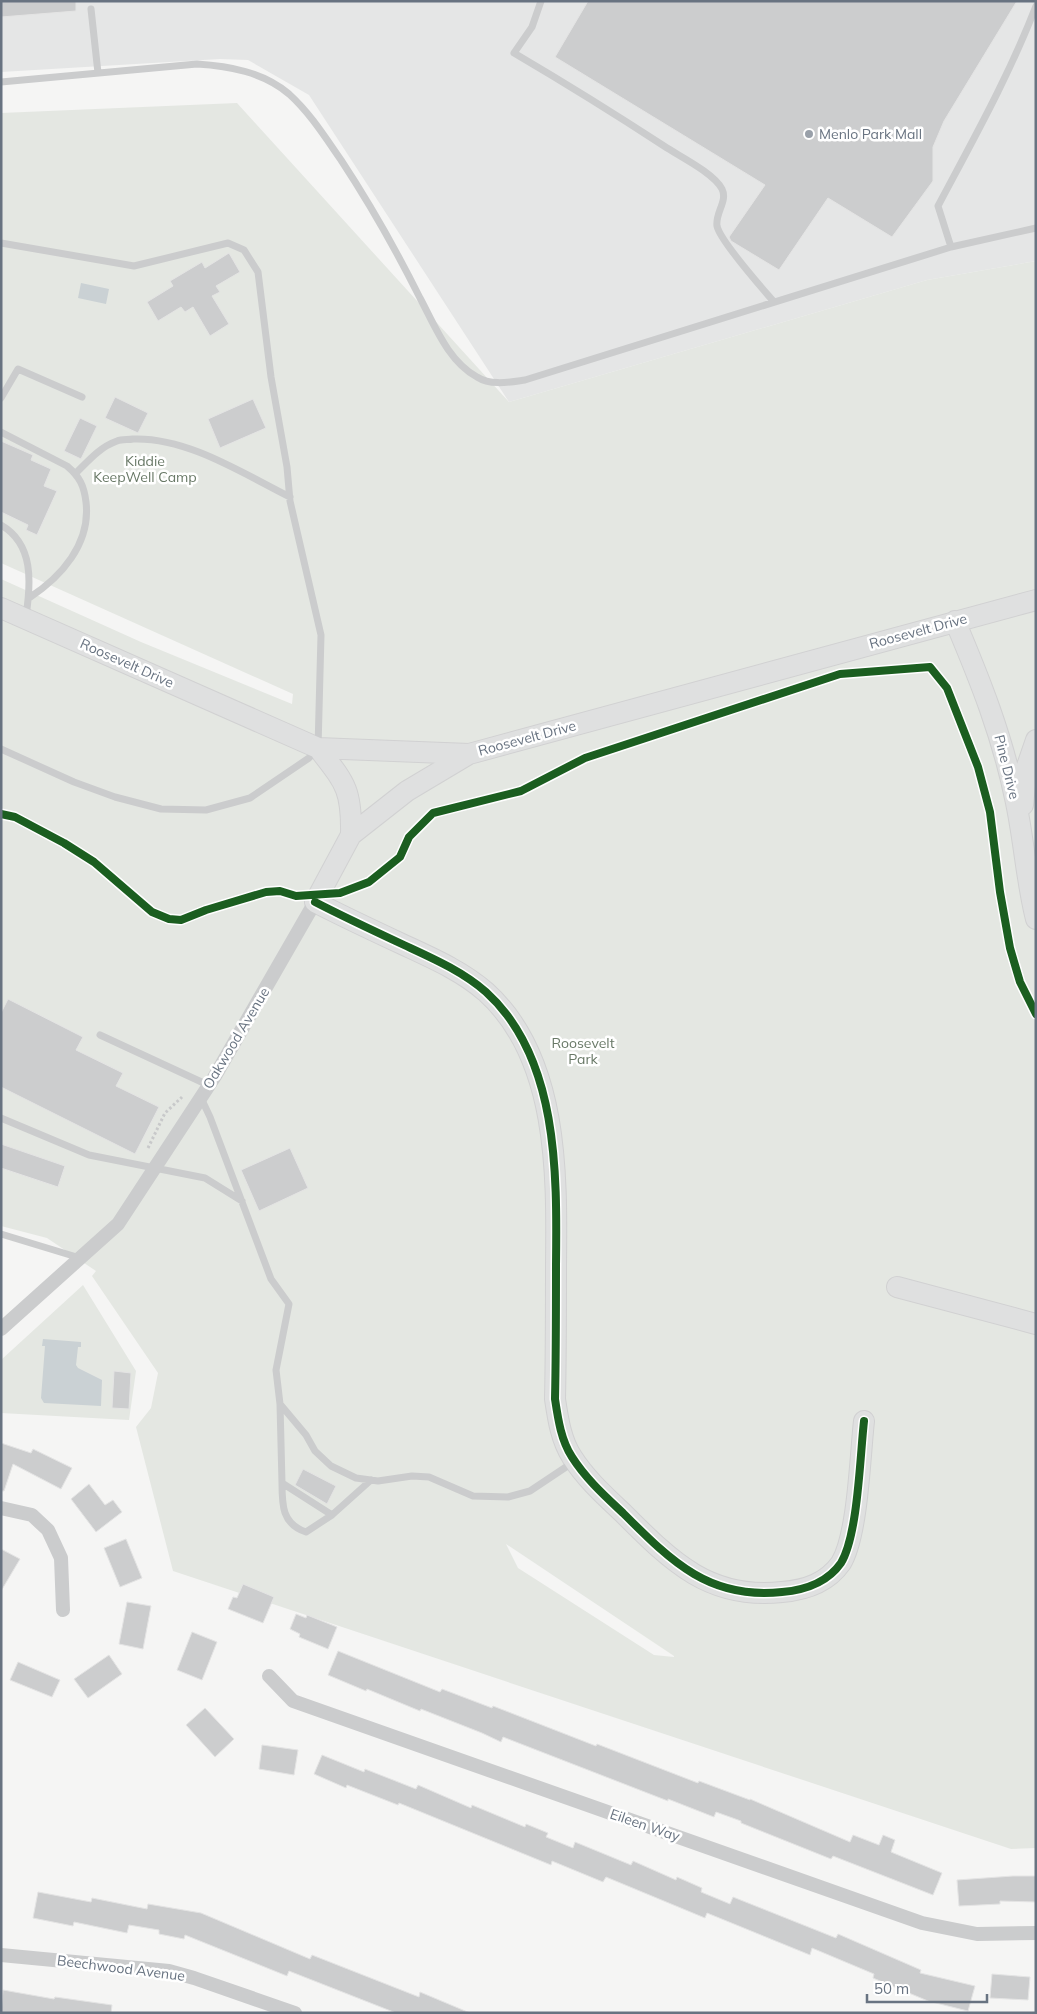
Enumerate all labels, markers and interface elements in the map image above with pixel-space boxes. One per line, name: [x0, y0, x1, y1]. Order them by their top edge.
place label: Menlo Park Mall: [819, 125, 922, 143]
marker: Menlo Park Mall: [803, 128, 815, 140]
park label: Kiddie KeepWell Camp: [93, 452, 197, 486]
street label: Roosevelt Drive: [867, 609, 969, 653]
street label: Roosevelt Drive: [77, 634, 177, 692]
street label: Roosevelt Drive: [476, 716, 578, 760]
street label: Pine Drive: [990, 733, 1024, 801]
street label: Oakwood Avenue: [199, 984, 273, 1092]
park label: Roosevelt Park: [551, 1034, 615, 1068]
street label: Eileen Way: [608, 1805, 683, 1845]
street label: Beechwood Avenue: [56, 1951, 186, 1985]
scale bar: [867, 1972, 987, 2004]
text: 50 m: [874, 1979, 909, 1998]

